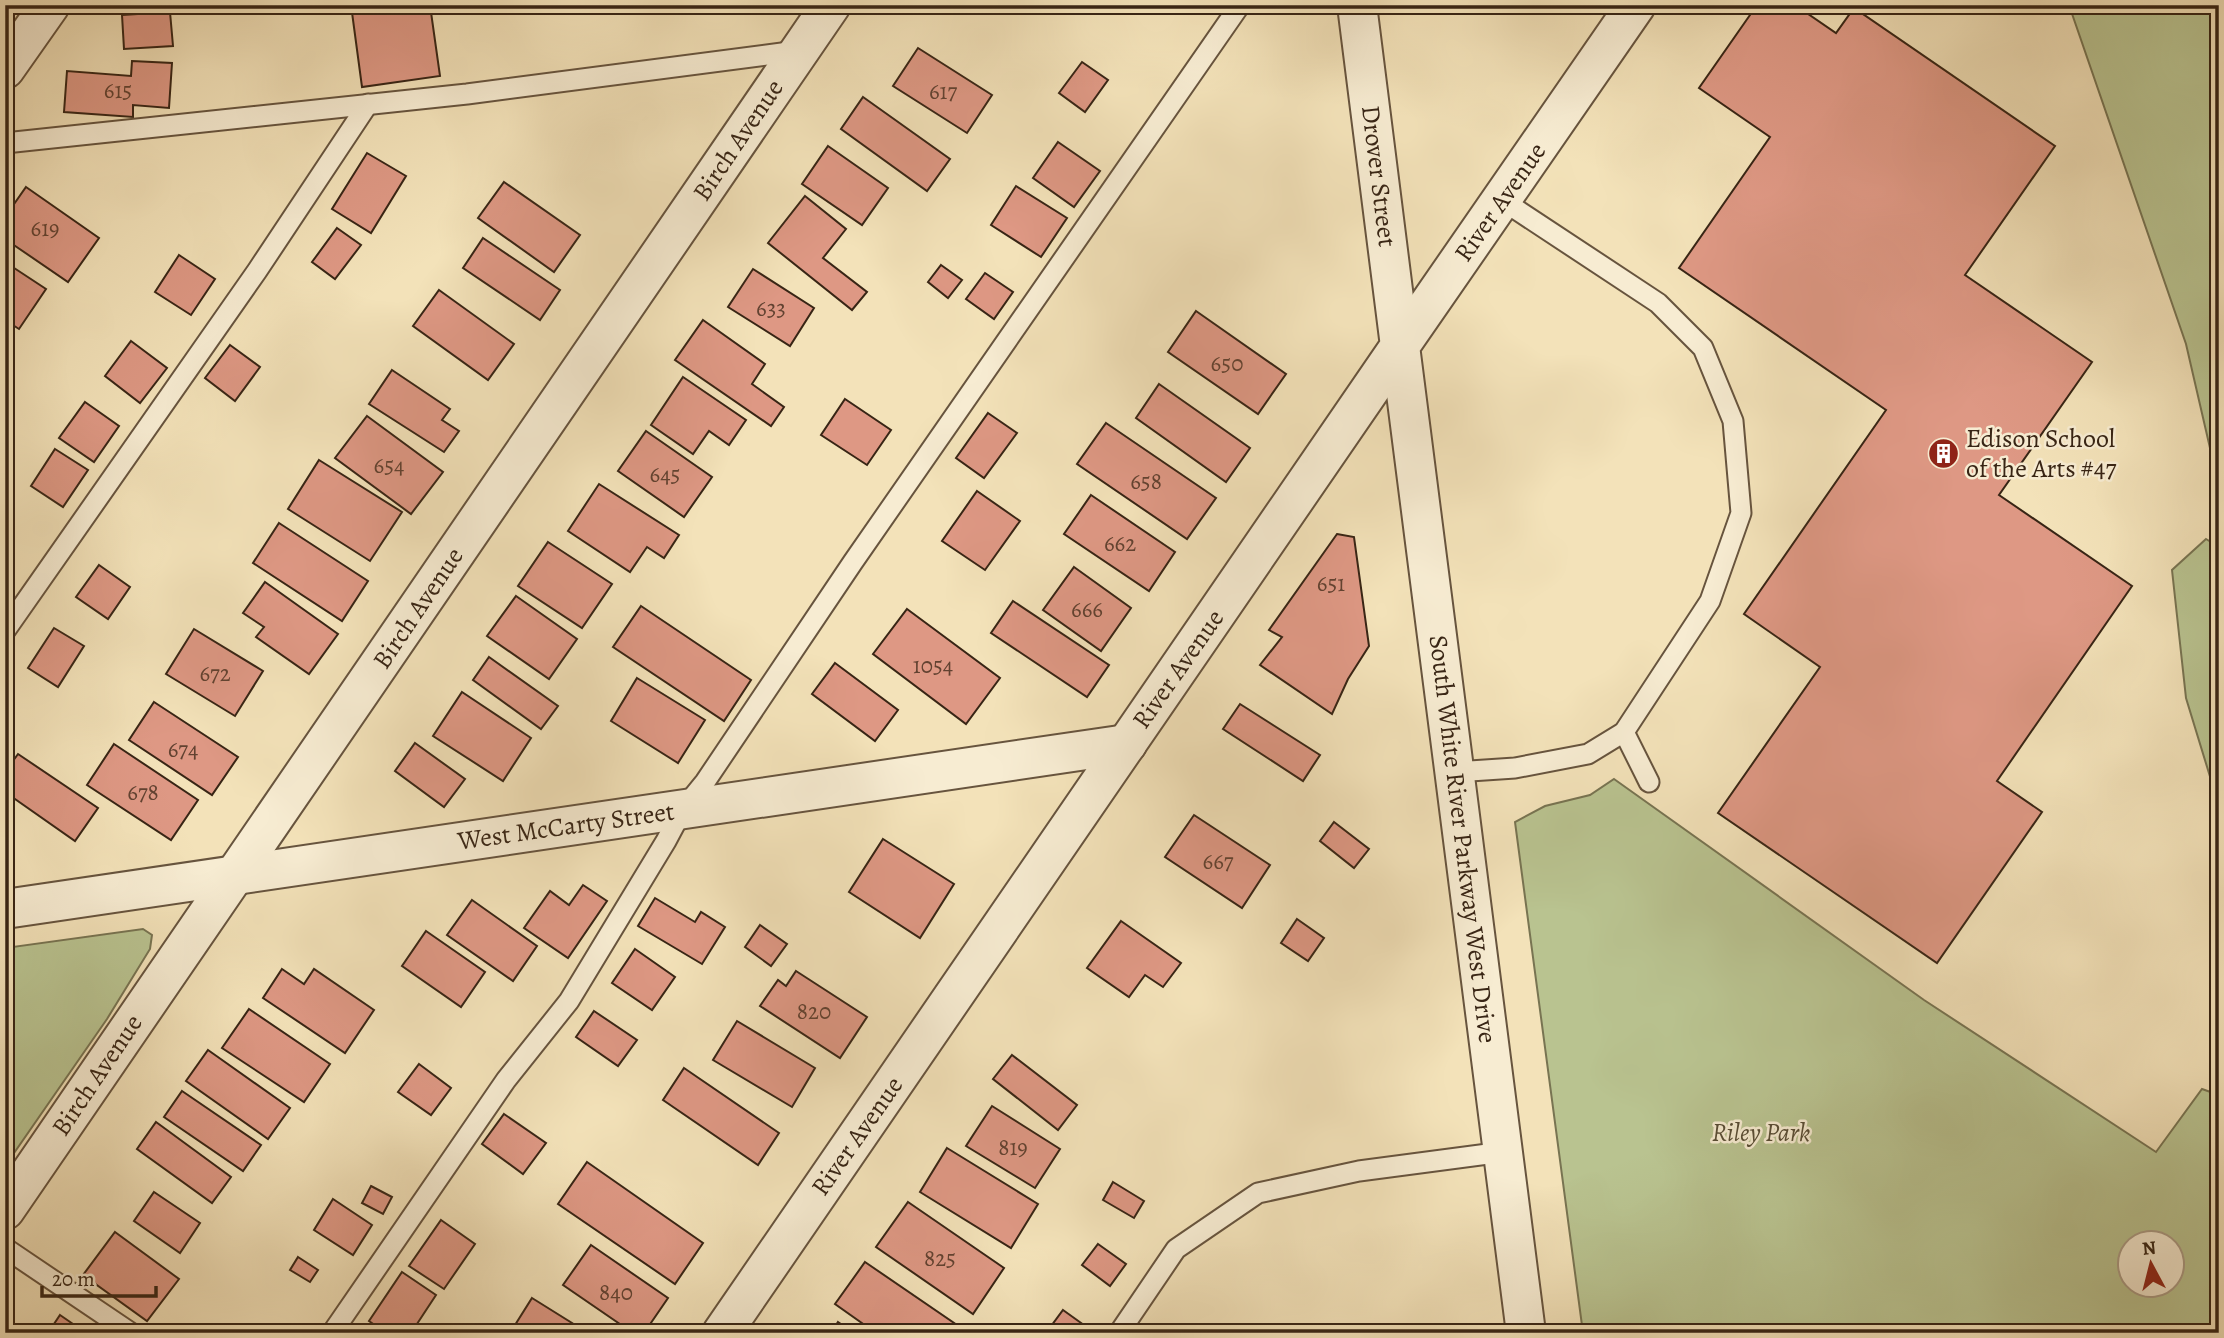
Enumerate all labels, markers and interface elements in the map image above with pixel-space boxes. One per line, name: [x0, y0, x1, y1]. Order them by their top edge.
street label: Birch Avenue: [684, 72, 792, 208]
house number: 615: [104, 75, 132, 106]
house number: 617: [929, 76, 957, 107]
street label: Drover Street: [1353, 103, 1405, 249]
street label: River Avenue: [1446, 135, 1554, 269]
house number: 619: [31, 213, 59, 244]
house number: 633: [756, 293, 786, 324]
house number: 650: [1211, 348, 1243, 379]
place label: Edison School of the Arts #47: [1966, 421, 2116, 486]
building icon: Edison School of the Arts #47: [1926, 436, 1960, 470]
house number: 654: [374, 450, 404, 481]
house number: 645: [650, 459, 680, 490]
house number: 658: [1130, 466, 1162, 497]
house number: 662: [1104, 528, 1136, 559]
street label: Birch Avenue: [364, 540, 472, 676]
house number: 651: [1317, 568, 1345, 599]
house number: 666: [1071, 594, 1103, 625]
street label: River Avenue: [1124, 602, 1232, 736]
street label: South White River Parkway West Drive: [1421, 633, 1505, 1045]
house number: 1054: [913, 650, 953, 681]
house number: 672: [199, 658, 231, 689]
house number: 674: [168, 734, 198, 765]
house number: 678: [127, 777, 159, 808]
street label: West McCarty Street: [455, 793, 677, 859]
house number: 667: [1203, 846, 1234, 877]
house number: 820: [797, 996, 831, 1027]
street label: Birch Avenue: [43, 1007, 151, 1143]
street label: River Avenue: [803, 1069, 911, 1203]
park label: Riley Park: [1712, 1115, 1810, 1150]
house number: 819: [998, 1132, 1028, 1163]
north arrow: [2116, 1230, 2186, 1300]
text: N: [2141, 1234, 2158, 1262]
house number: 825: [924, 1243, 956, 1274]
scale bar: [42, 1254, 156, 1298]
text: 20 m: [52, 1265, 95, 1293]
house number: 840: [599, 1277, 633, 1308]

